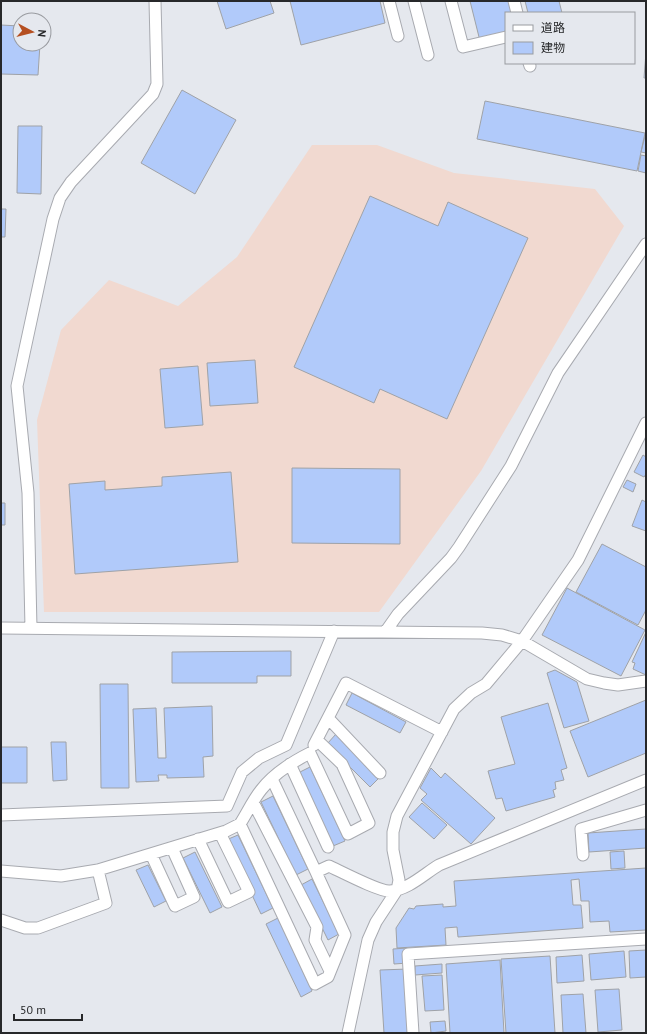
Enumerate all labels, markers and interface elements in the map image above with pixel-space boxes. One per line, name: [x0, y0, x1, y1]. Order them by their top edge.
north arrow: [12, 12, 52, 52]
legend: [505, 12, 635, 64]
text: 道路: [541, 20, 565, 35]
text: N: [35, 29, 49, 38]
text: 建物: [541, 40, 565, 55]
scale bar: [14, 996, 82, 1022]
text: 50 m: [20, 1002, 46, 1017]

